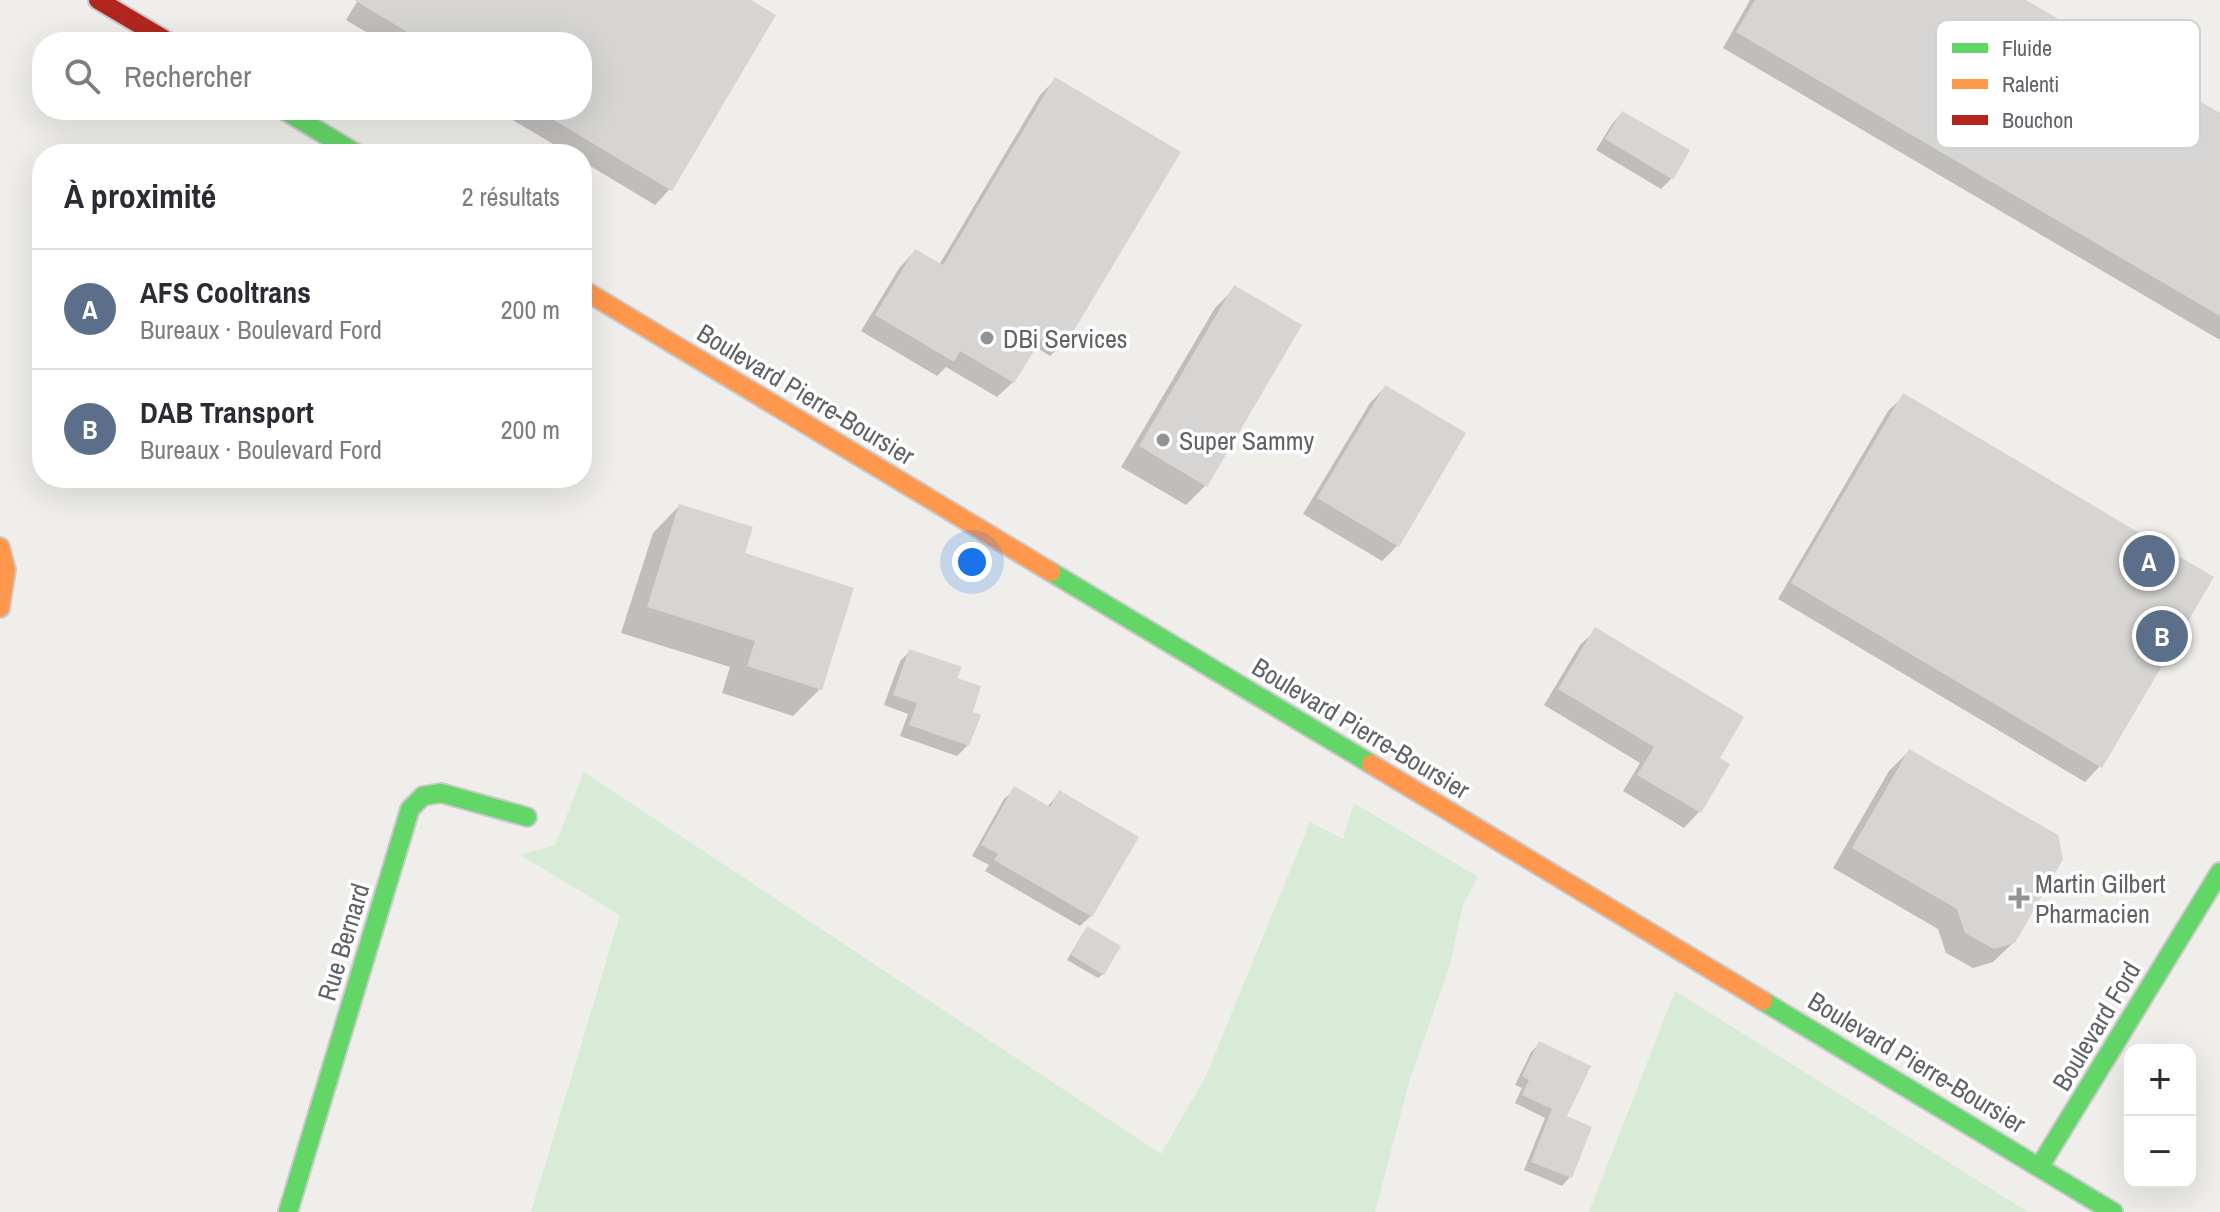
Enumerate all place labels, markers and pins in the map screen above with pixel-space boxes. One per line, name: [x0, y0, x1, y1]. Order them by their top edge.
place label: DBi Services: [1003, 321, 1127, 356]
marker: DBi Services: [978, 329, 996, 347]
place label: Super Sammy: [1179, 423, 1314, 458]
marker: Super Sammy: [1154, 431, 1172, 449]
pin: A: [2123, 531, 2175, 591]
pin: B: [2136, 606, 2188, 666]
place label: Martin Gilbert Pharmacien: [2035, 866, 2165, 931]
marker: Martin Gilbert Pharmacien: [2010, 889, 2028, 907]

